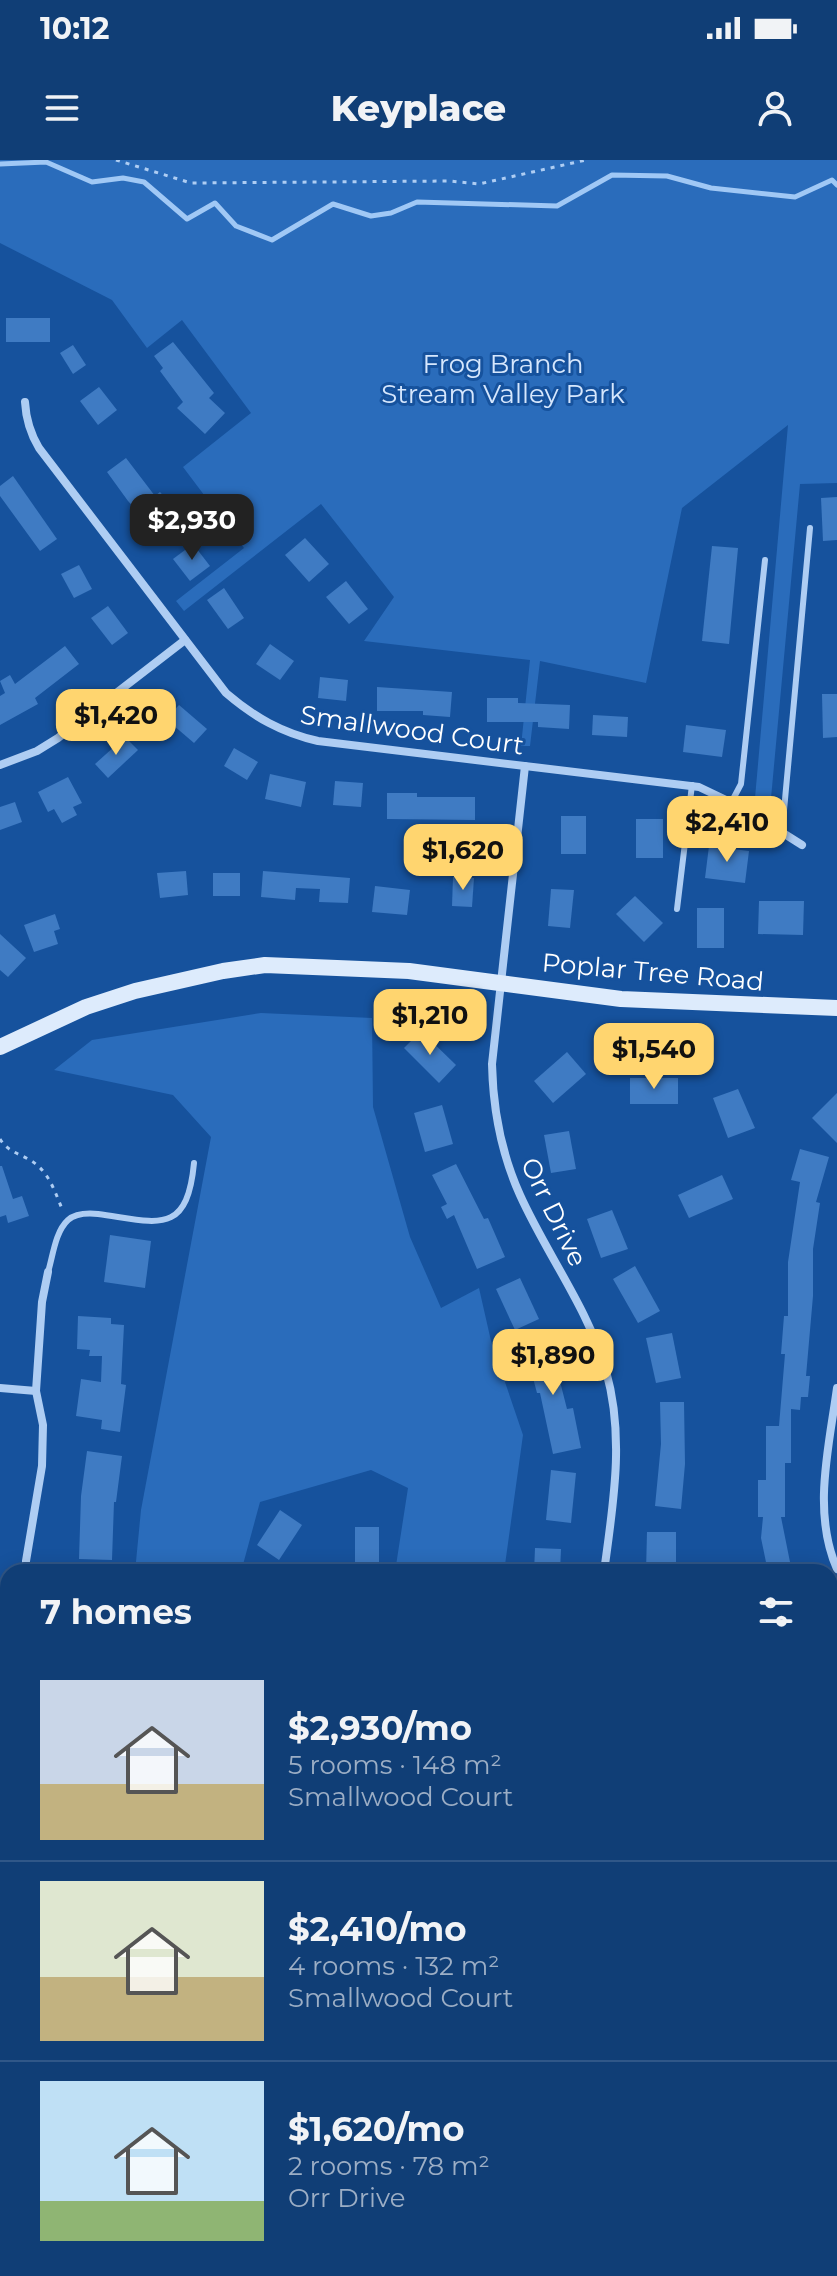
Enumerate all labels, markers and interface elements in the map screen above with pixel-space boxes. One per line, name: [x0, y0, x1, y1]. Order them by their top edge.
text: 10:12: [40, 10, 109, 47]
icon: menu: [40, 86, 84, 130]
text: Keyplace: [331, 86, 506, 130]
icon: person: [753, 86, 797, 130]
park label: Frog Branch Stream Valley Park: [381, 348, 625, 410]
pin: $2,930: [127, 494, 257, 562]
text: $2,930: [148, 504, 236, 536]
pin: $1,420: [51, 689, 181, 757]
street label: Smallwood Court: [298, 698, 526, 762]
text: $1,420: [74, 699, 158, 731]
pin: $2,410: [662, 796, 792, 864]
text: $2,410: [685, 806, 769, 838]
pin: $1,620: [398, 824, 528, 892]
text: $1,620: [422, 834, 504, 866]
street label: Poplar Tree Road: [541, 946, 765, 998]
pin: $1,210: [365, 989, 495, 1057]
text: $1,210: [392, 999, 468, 1031]
pin: $1,540: [589, 1023, 719, 1091]
text: $1,540: [612, 1033, 696, 1065]
street label: Orr Drive: [514, 1152, 594, 1272]
pin: $1,890: [488, 1329, 618, 1397]
text: $1,890: [511, 1339, 595, 1371]
icon: filters: [754, 1590, 798, 1634]
text: 7 homes: [40, 1591, 192, 1633]
text: $2,930/mo: [288, 1707, 472, 1749]
icon: home: [104, 1712, 200, 1808]
text: 5 rooms · 148 m²: [288, 1749, 502, 1781]
text: Smallwood Court: [288, 1781, 513, 1813]
text: $2,410/mo: [288, 1908, 467, 1950]
icon: home: [104, 1913, 200, 2009]
text: 4 rooms · 132 m²: [288, 1950, 499, 1982]
text: Smallwood Court: [288, 1982, 513, 2014]
text: $1,620/mo: [288, 2108, 465, 2150]
icon: home: [104, 2113, 200, 2209]
text: 2 rooms · 78 m²: [288, 2150, 490, 2182]
text: Orr Drive: [288, 2182, 405, 2214]

